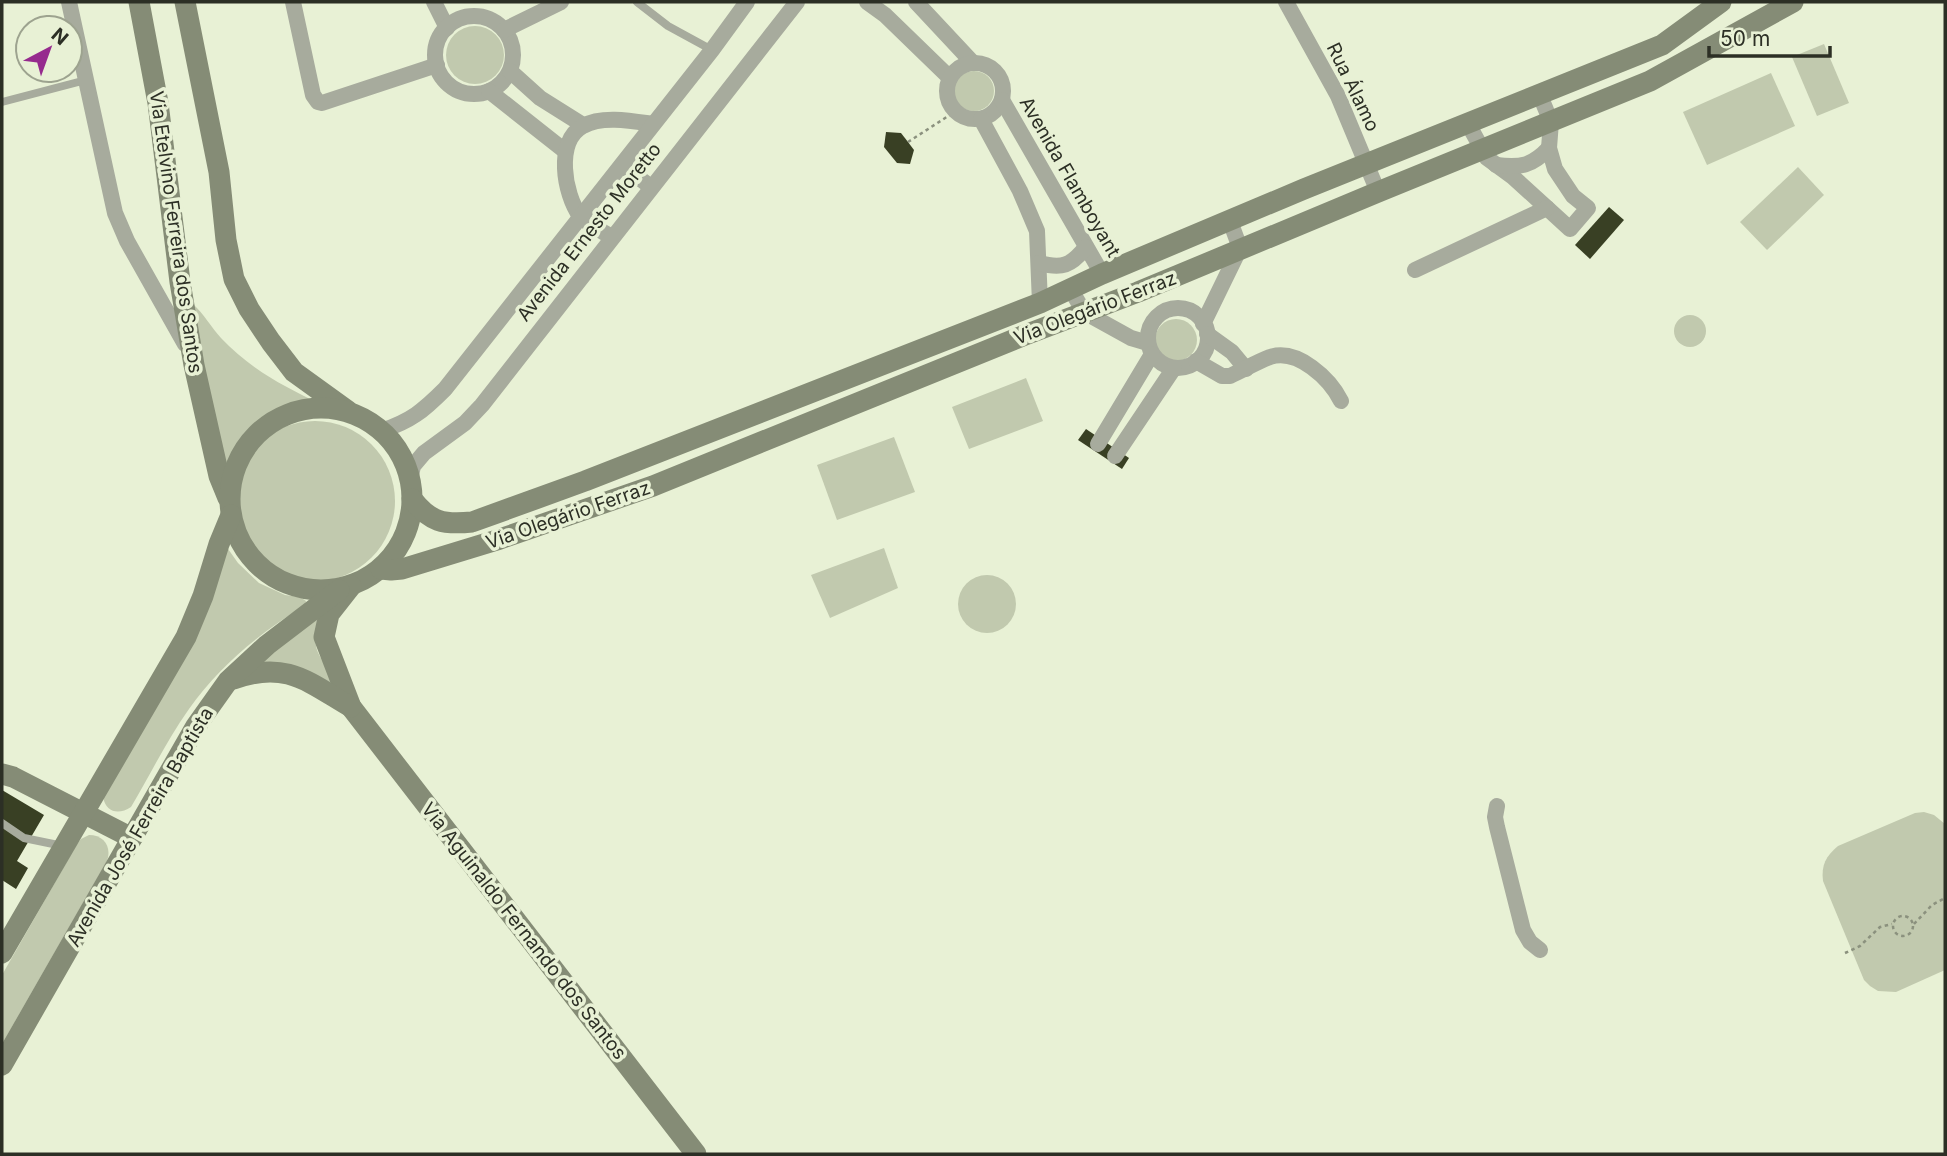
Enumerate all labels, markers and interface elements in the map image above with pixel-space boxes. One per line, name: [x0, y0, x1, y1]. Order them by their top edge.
north arrow: [14, 14, 84, 84]
scale bar: [1709, 14, 1830, 58]
text: N: [47, 23, 73, 50]
text: 50 m: [1720, 26, 1770, 51]
street label: Rua Álamo: [1322, 38, 1385, 135]
street label: Via Etelvino Ferreira dos Santos: [145, 89, 207, 375]
street label: Avenida Flamboyant: [1015, 93, 1125, 261]
street label: Avenida Ernesto Moretto: [512, 138, 666, 326]
street label: Via Olegário Ferraz: [1010, 266, 1180, 350]
street label: Via Olegário Ferraz: [483, 476, 653, 554]
street label: Avenida José Ferreira Baptista: [62, 703, 218, 951]
street label: Via Aguinaldo Fernando dos Santos: [417, 798, 631, 1064]

